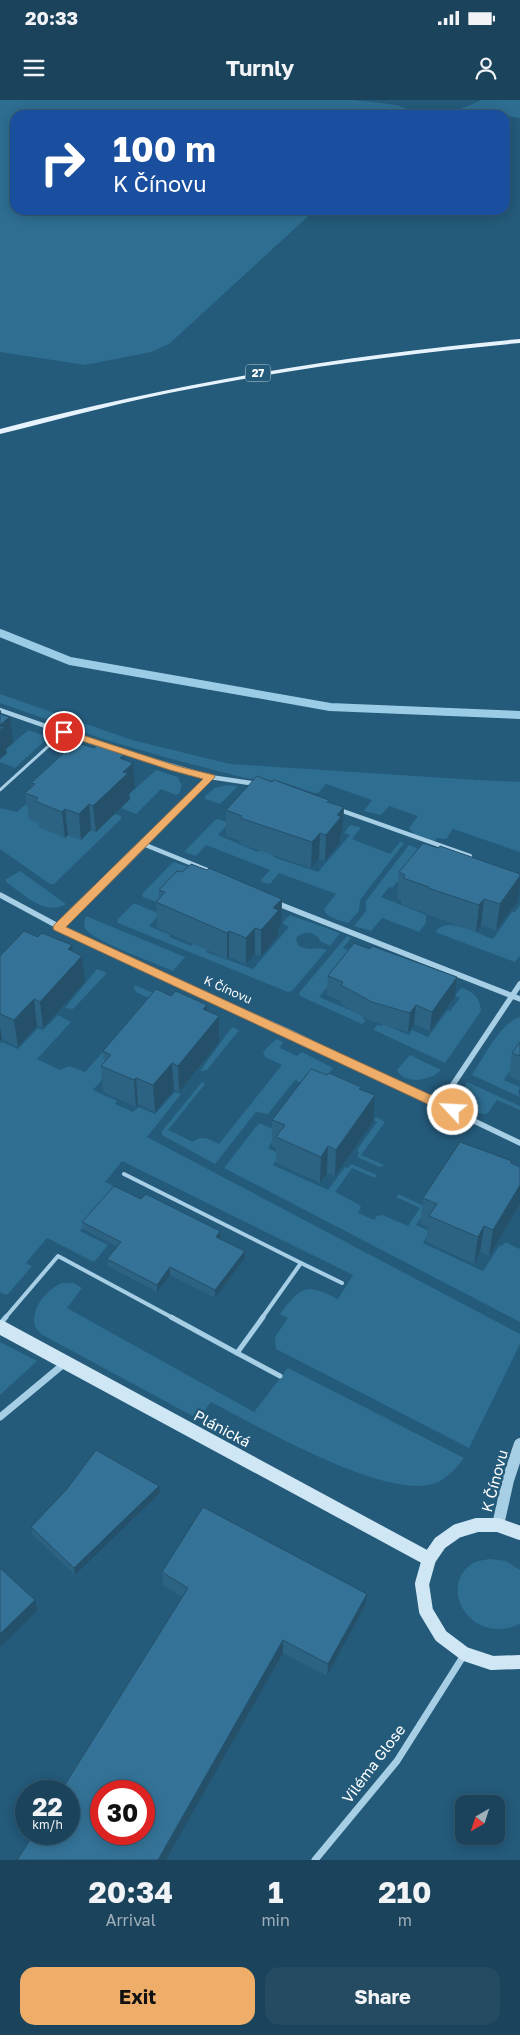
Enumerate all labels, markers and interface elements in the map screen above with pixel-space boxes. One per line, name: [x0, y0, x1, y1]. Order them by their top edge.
text: 20:33: [25, 6, 78, 29]
icon: menu: [20, 54, 48, 82]
text: Turnly: [226, 54, 294, 81]
icon: person: [472, 54, 500, 82]
text: 100 m: [113, 128, 216, 170]
icon: right: [30, 130, 95, 195]
text: K Čínovu: [113, 170, 206, 197]
road number: 27: [246, 364, 270, 382]
pin: [43, 711, 85, 753]
icon: arrive: [50, 718, 78, 746]
street label: K Čínovu: [202, 972, 255, 1007]
position arrow: [426, 1083, 478, 1135]
street label: Plánická: [191, 1406, 254, 1450]
street label: K Čínovu: [477, 1448, 511, 1514]
street label: Viléma Glose: [338, 1720, 409, 1806]
speed limit sign: 30: [90, 1780, 155, 1845]
text: 22: [32, 1791, 63, 1822]
north arrow: [455, 1795, 505, 1845]
map controls: [455, 1795, 505, 1845]
text: km/h: [32, 1817, 63, 1832]
text: 20:34: [89, 1874, 173, 1910]
text: 1: [268, 1874, 283, 1910]
text: 210: [378, 1874, 432, 1910]
text: Arrival: [106, 1910, 156, 1930]
text: min: [261, 1910, 290, 1930]
text: m: [398, 1910, 412, 1930]
button: Exit: [20, 1967, 255, 2025]
button: Share: [265, 1967, 500, 2025]

